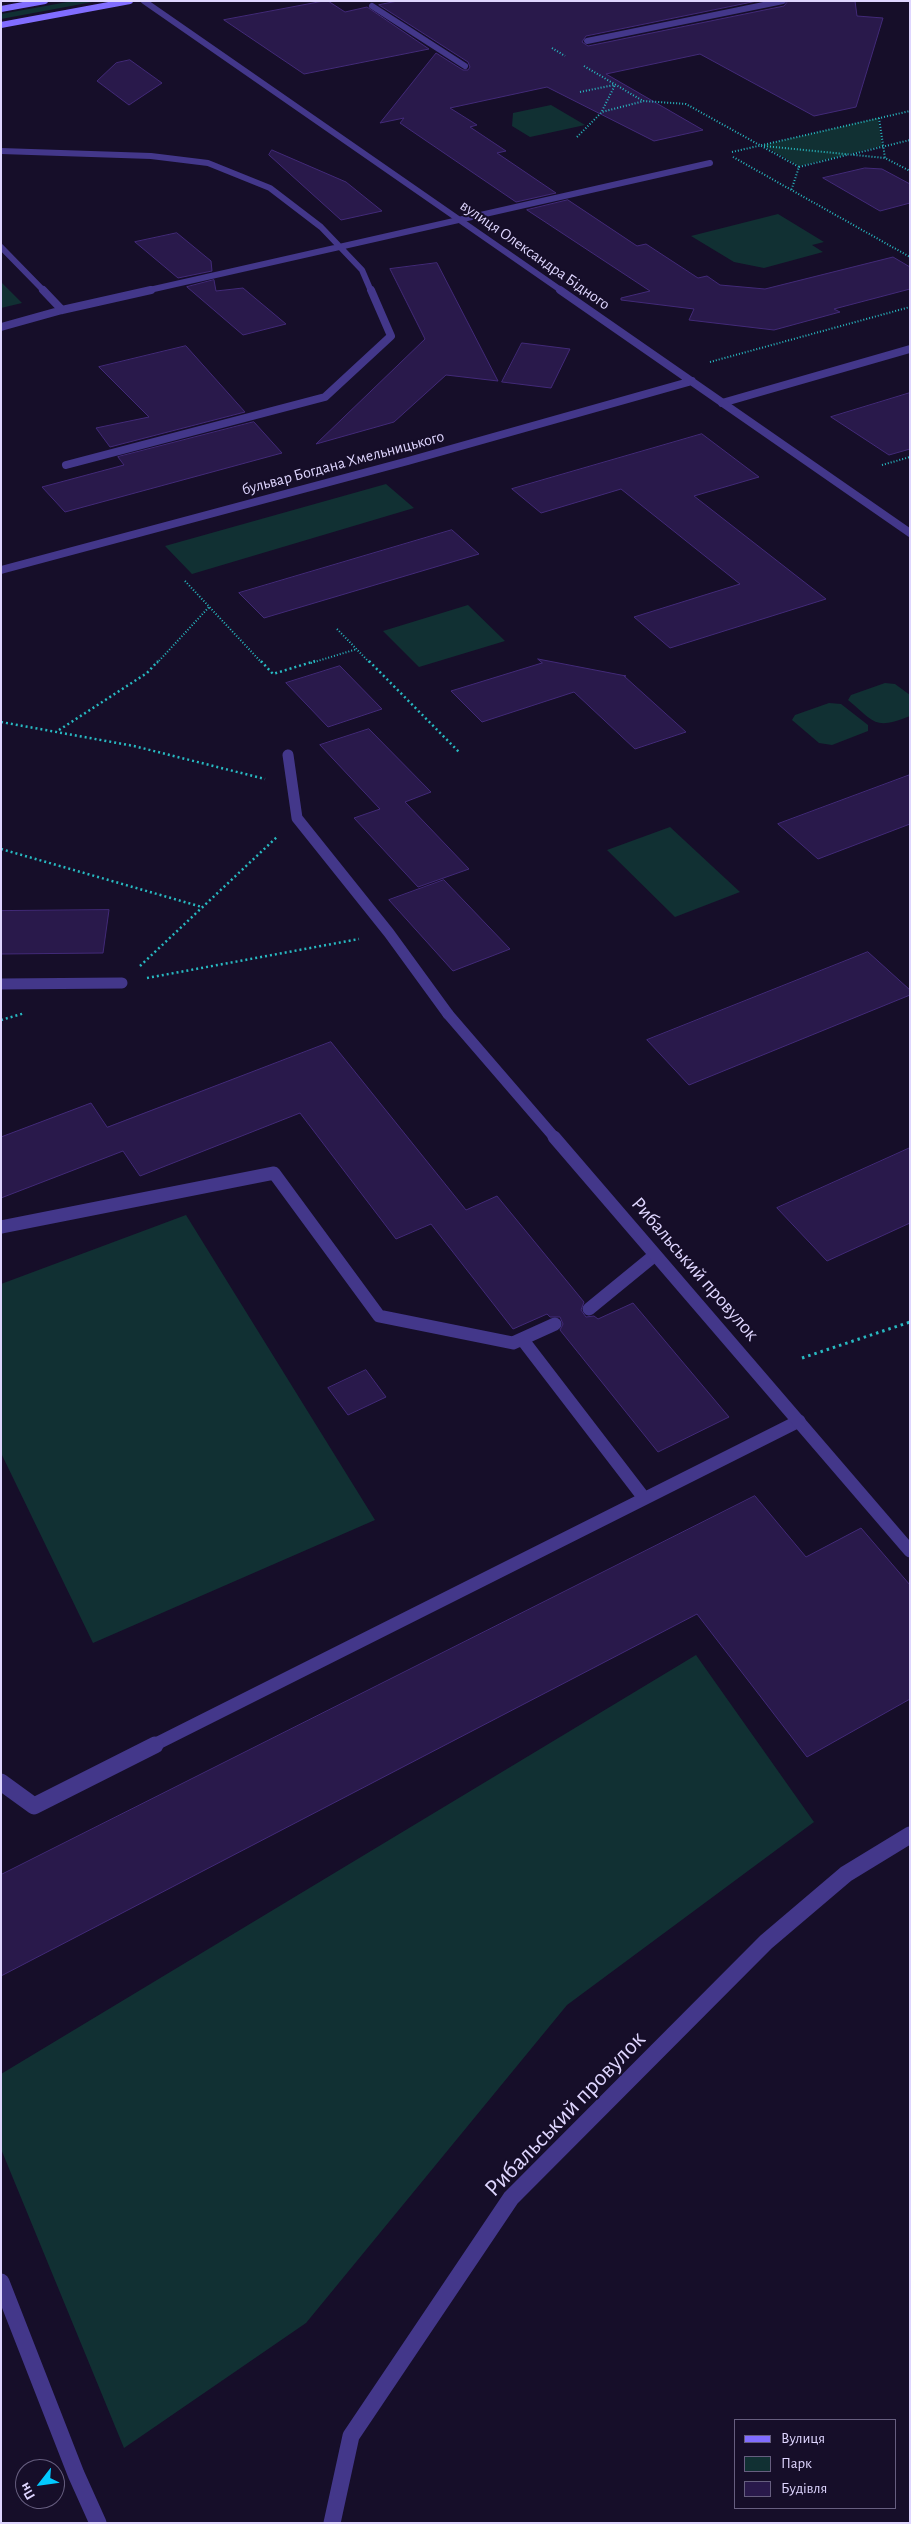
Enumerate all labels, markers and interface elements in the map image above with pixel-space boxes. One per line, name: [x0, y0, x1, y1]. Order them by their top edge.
street label: вулиця Олександра Бідного: [456, 196, 614, 314]
street label: бульвар Богдана Хмельницького: [240, 427, 446, 499]
street label: Рибальський провулок: [626, 1192, 764, 1346]
street label: Рибальський провулок: [479, 2025, 651, 2203]
legend: [734, 2419, 896, 2509]
text: Вулиця: [781, 2431, 825, 2446]
text: Парк: [781, 2456, 812, 2471]
north arrow: [15, 2459, 65, 2509]
text: Пн: [18, 2480, 38, 2502]
text: Будівля: [781, 2481, 827, 2496]

